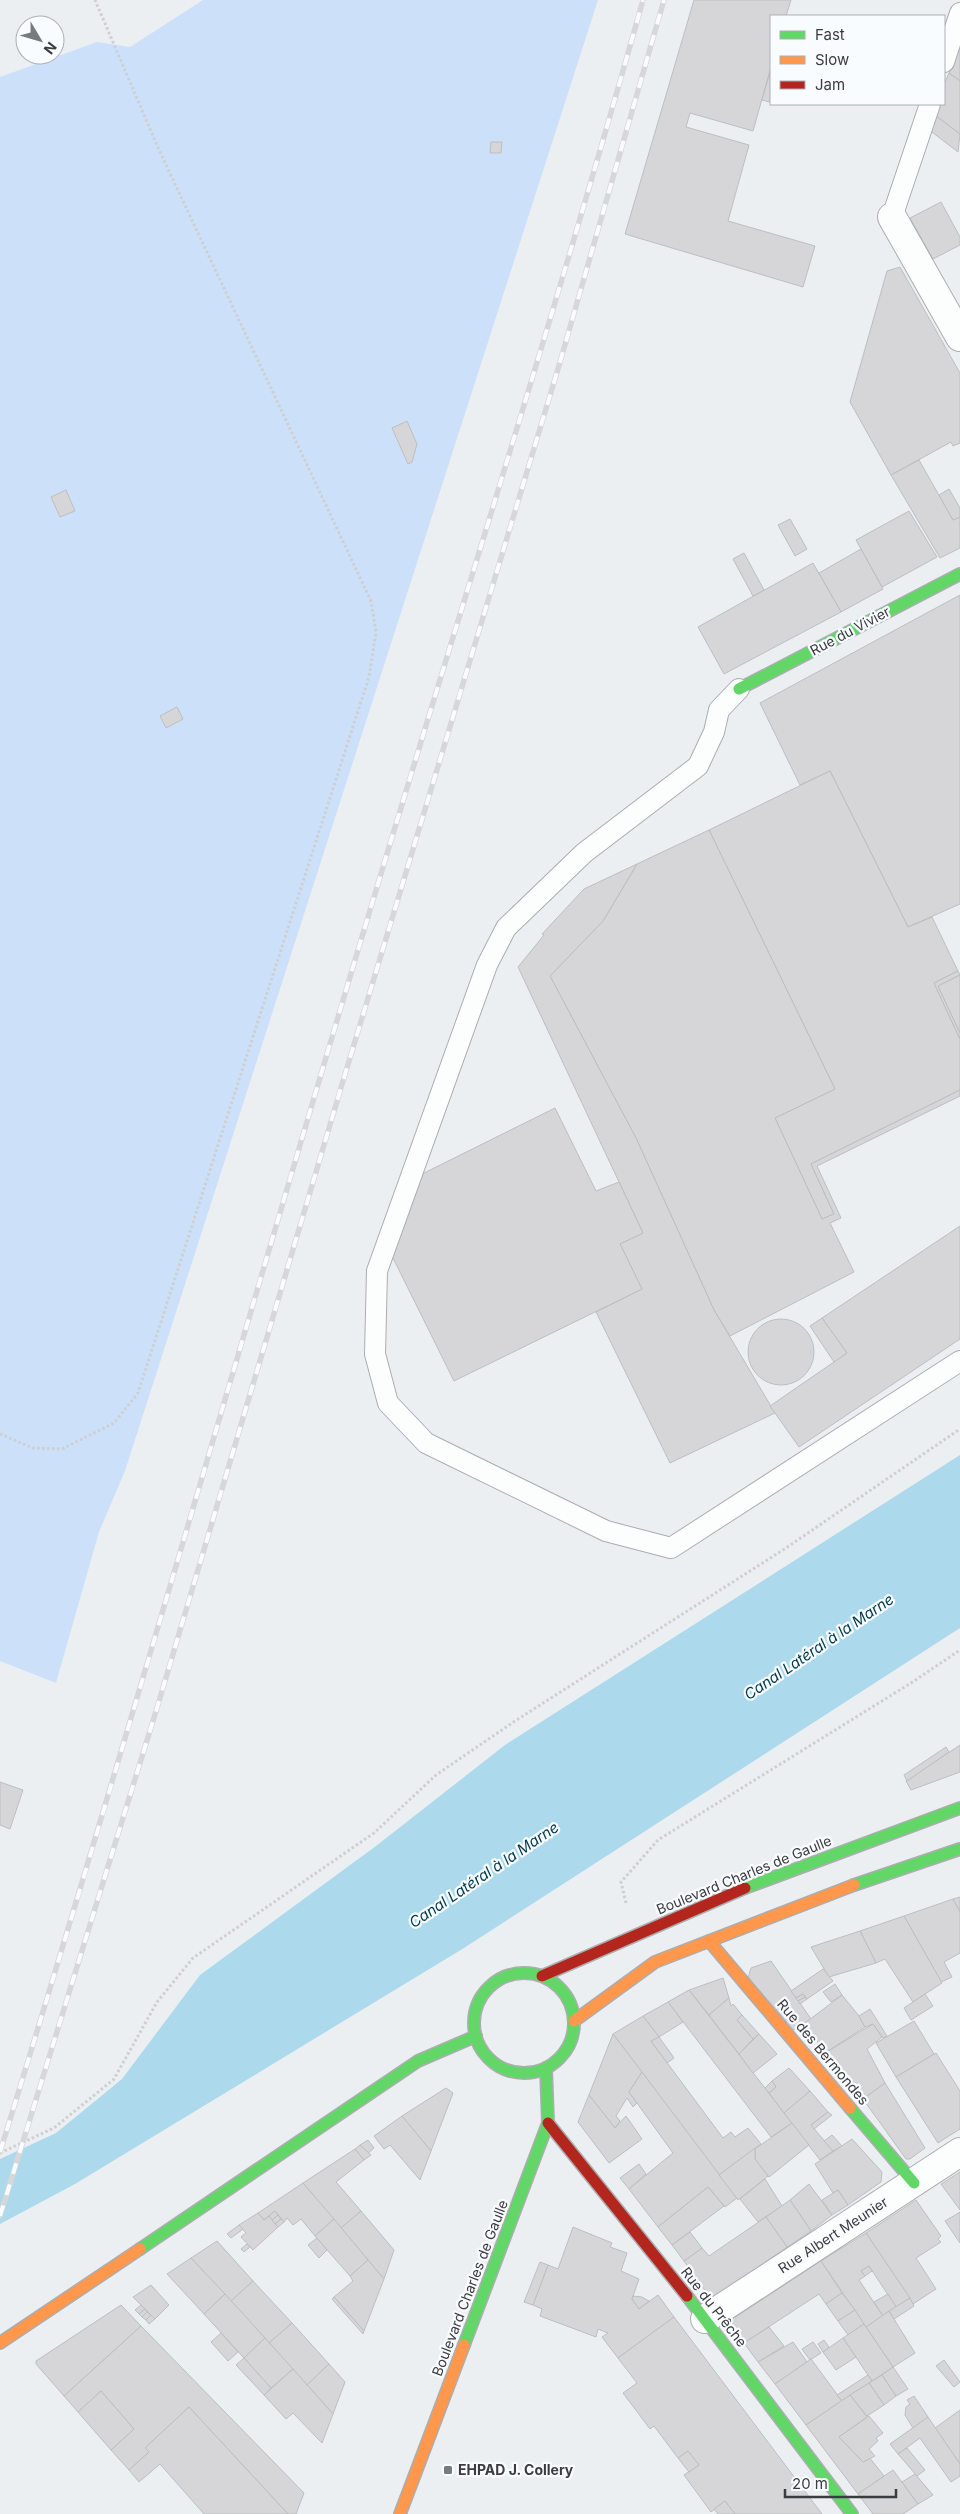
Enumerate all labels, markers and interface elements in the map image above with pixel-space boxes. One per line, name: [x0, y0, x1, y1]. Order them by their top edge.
north arrow: [15, 15, 65, 65]
legend: [770, 15, 945, 105]
text: Fast: [815, 25, 845, 44]
text: N: [41, 39, 61, 58]
text: Slow: [815, 50, 849, 69]
text: Jam: [815, 75, 845, 94]
street label: Rue du Vivier: [807, 602, 893, 659]
water label: Canal Latéral à la Marne: [740, 1589, 897, 1704]
water label: Canal Latéral à la Marne: [405, 1817, 562, 1932]
street label: Boulevard Charles de Gaulle: [654, 1832, 834, 1917]
street label: Rue des Bermondes: [774, 1995, 873, 2108]
street label: Rue Albert Meunier: [775, 2193, 891, 2276]
street label: Boulevard Charles de Gaulle: [428, 2197, 511, 2378]
street label: Rue du Prêche: [678, 2263, 751, 2350]
place label: EHPAD J. Collery: [458, 2461, 574, 2478]
marker: EHPAD J. Collery: [442, 2464, 454, 2476]
scale bar: [785, 2466, 896, 2498]
text: 20 m: [792, 2474, 828, 2493]

